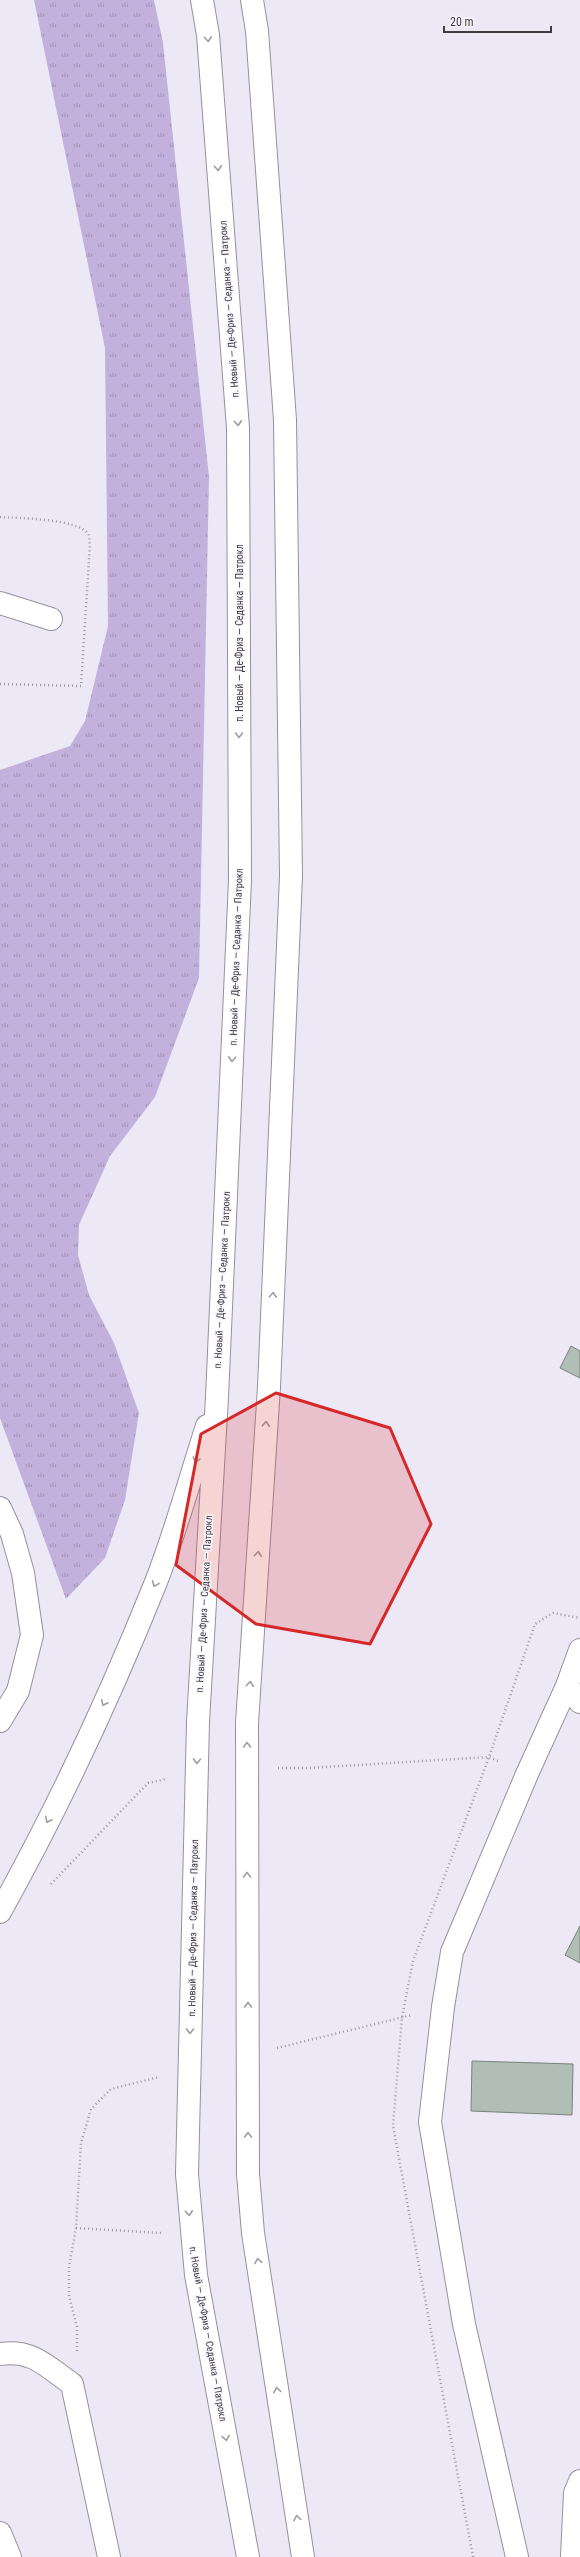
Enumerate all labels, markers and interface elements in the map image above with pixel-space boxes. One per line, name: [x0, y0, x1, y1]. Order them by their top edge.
scale bar: [444, 8, 551, 34]
text: 20 m: [450, 15, 474, 29]
one-way arrow: [203, 36, 212, 42]
one-way arrow: [213, 165, 222, 171]
street label: п. Новый — Де-Фриз — Седанка — Патрокл: [216, 220, 241, 398]
one-way arrow: [233, 420, 242, 426]
street label: п. Новый — Де-Фриз — Седанка — Патрокл: [233, 544, 245, 722]
one-way arrow: [235, 732, 243, 738]
street label: п. Новый — Де-Фриз — Седанка — Патрокл: [226, 868, 245, 1046]
one-way arrow: [228, 1056, 236, 1062]
street label: п. Новый — Де-Фриз — Седанка — Патрокл: [211, 1191, 232, 1369]
one-way arrow: [269, 1292, 277, 1298]
one-way arrow: [262, 1421, 271, 1428]
one-way arrow: [192, 1457, 201, 1464]
street label: п. Новый — Де-Фриз — Седанка — Патрокл: [193, 1515, 214, 1693]
one-way arrow: [254, 1551, 262, 1557]
one-way arrow: [152, 1579, 160, 1587]
one-way arrow: [245, 1681, 254, 1687]
one-way arrow: [101, 1699, 109, 1707]
one-way arrow: [243, 1742, 251, 1748]
one-way arrow: [192, 1758, 201, 1764]
one-way arrow: [45, 1816, 52, 1824]
street label: п. Новый — Де-Фриз — Седанка — Патрокл: [185, 1839, 200, 2017]
one-way arrow: [243, 1872, 251, 1878]
one-way arrow: [244, 2002, 252, 2008]
one-way arrow: [186, 2028, 194, 2034]
one-way arrow: [244, 2132, 252, 2138]
one-way arrow: [185, 2210, 194, 2216]
street label: п. Новый — Де-Фриз — Седанка — Патрокл: [187, 2245, 230, 2422]
one-way arrow: [254, 2258, 263, 2264]
one-way arrow: [273, 2387, 282, 2393]
one-way arrow: [221, 2434, 230, 2441]
one-way arrow: [293, 2515, 302, 2522]

